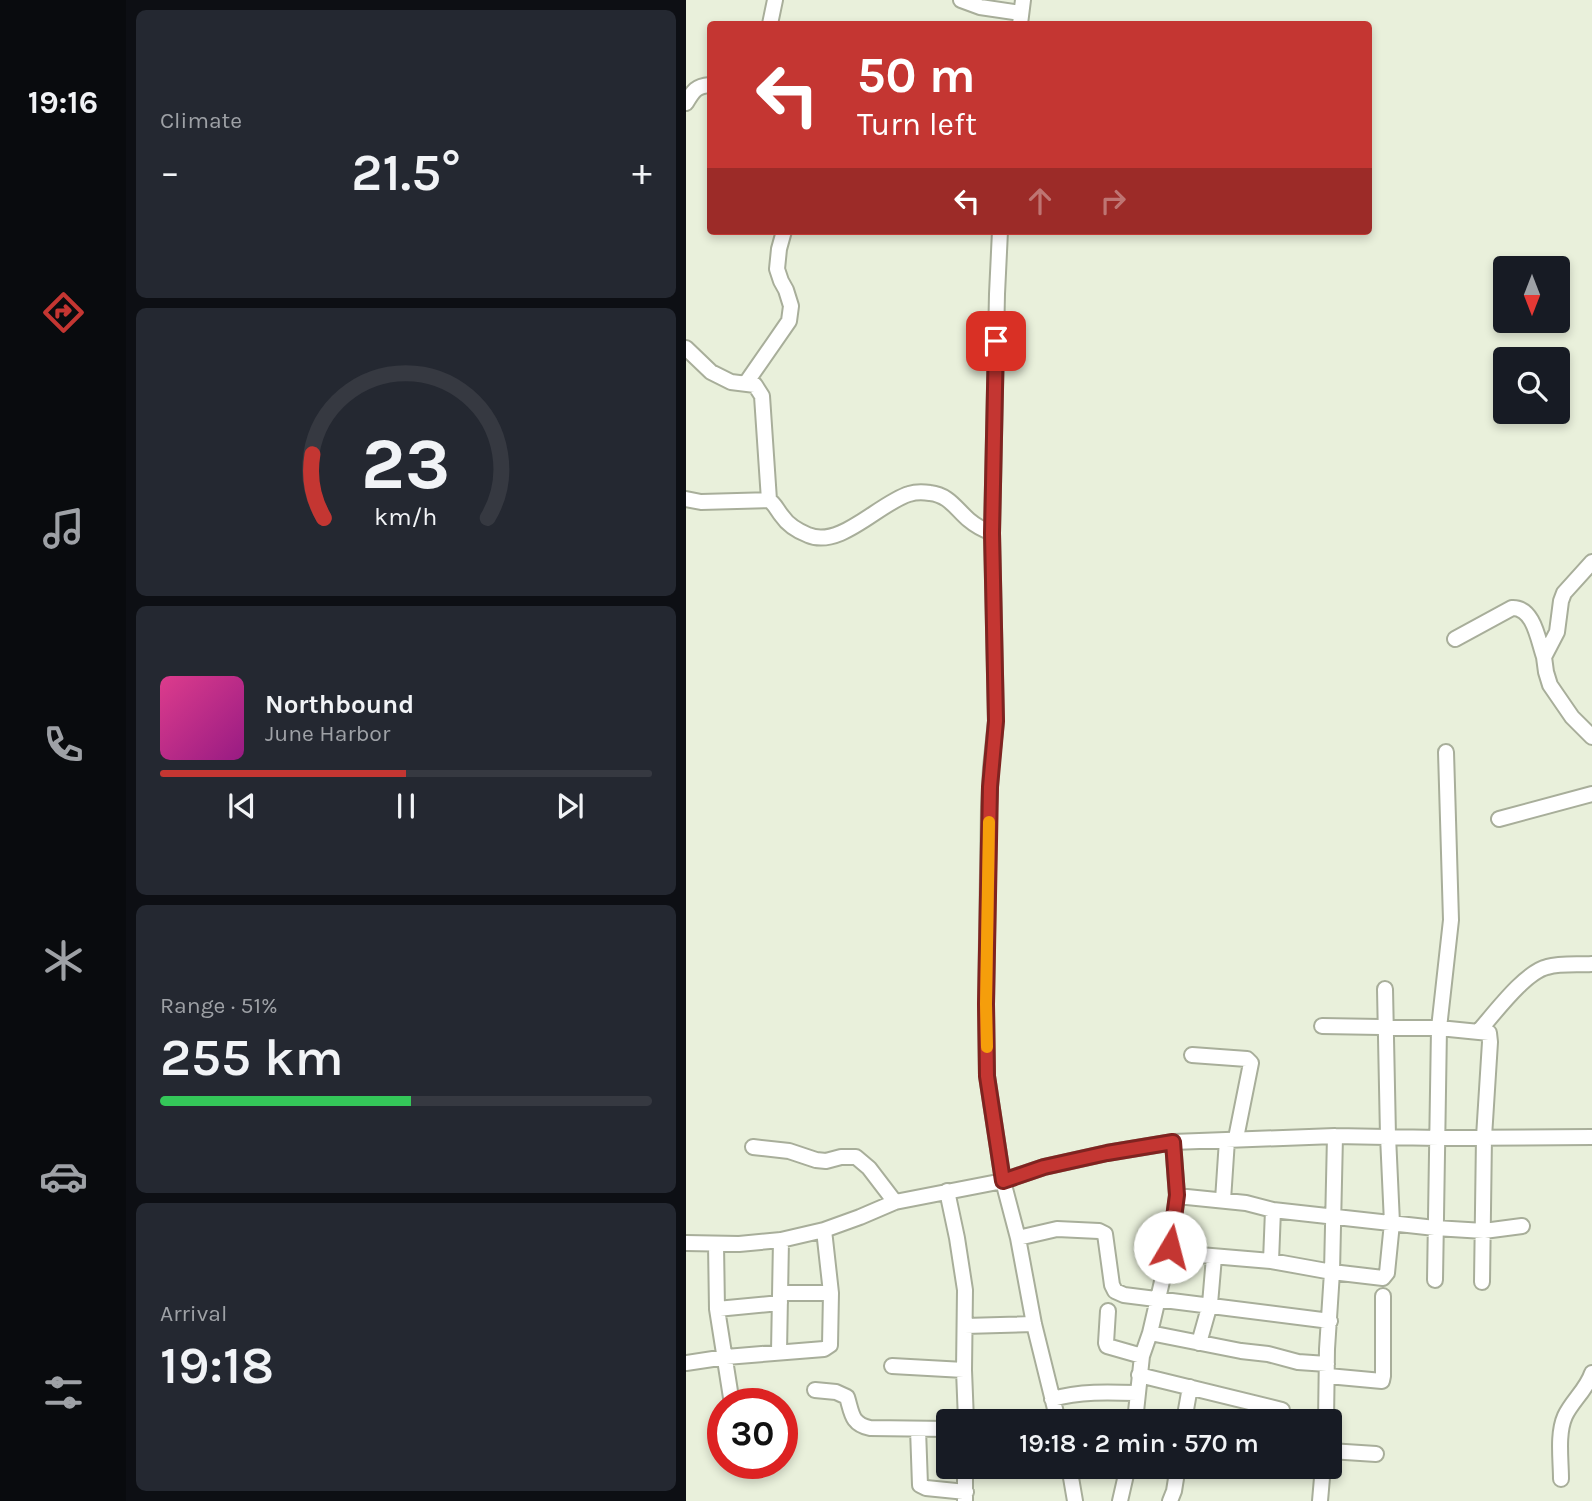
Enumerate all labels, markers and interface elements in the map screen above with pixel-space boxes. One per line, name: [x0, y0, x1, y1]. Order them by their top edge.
text: 50 m: [857, 47, 975, 104]
icon: left: [742, 49, 833, 140]
text: 19:16: [28, 84, 98, 121]
text: Turn left: [857, 106, 977, 143]
text: Climate: [160, 107, 242, 134]
text: 21.5°: [351, 142, 461, 203]
text: −: [160, 150, 180, 195]
text: +: [632, 150, 652, 195]
icon: left: [948, 182, 986, 220]
icon: ahead: [1021, 182, 1059, 220]
icon: right: [1094, 182, 1132, 220]
north arrow: [1493, 256, 1570, 332]
map controls: [1493, 256, 1570, 424]
icon: directions: [39, 288, 88, 337]
pin: [966, 311, 1026, 371]
icon: arrive: [977, 322, 1015, 360]
button: search: [1493, 347, 1570, 424]
text: 23: [361, 422, 451, 507]
text: km/h: [374, 502, 438, 531]
icon: music: [39, 504, 88, 553]
text: Northbound: [265, 689, 414, 720]
icon: phone: [39, 720, 88, 769]
text: June Harbor: [265, 720, 390, 747]
icon: previous: [223, 787, 261, 825]
icon: pause: [387, 787, 425, 825]
icon: next: [551, 787, 589, 825]
icon: climate: [39, 936, 88, 985]
text: Range · 51%: [160, 992, 278, 1019]
text: 255 km: [160, 1027, 344, 1088]
icon: car: [39, 1152, 88, 1201]
position arrow: [1133, 1210, 1207, 1284]
text: Arrival: [160, 1300, 227, 1327]
text: 19:18: [160, 1335, 274, 1396]
icon: filters: [39, 1368, 88, 1417]
speed limit sign: 30: [707, 1388, 798, 1479]
text: 19:18 · 2 min · 570 m: [1019, 1428, 1259, 1459]

